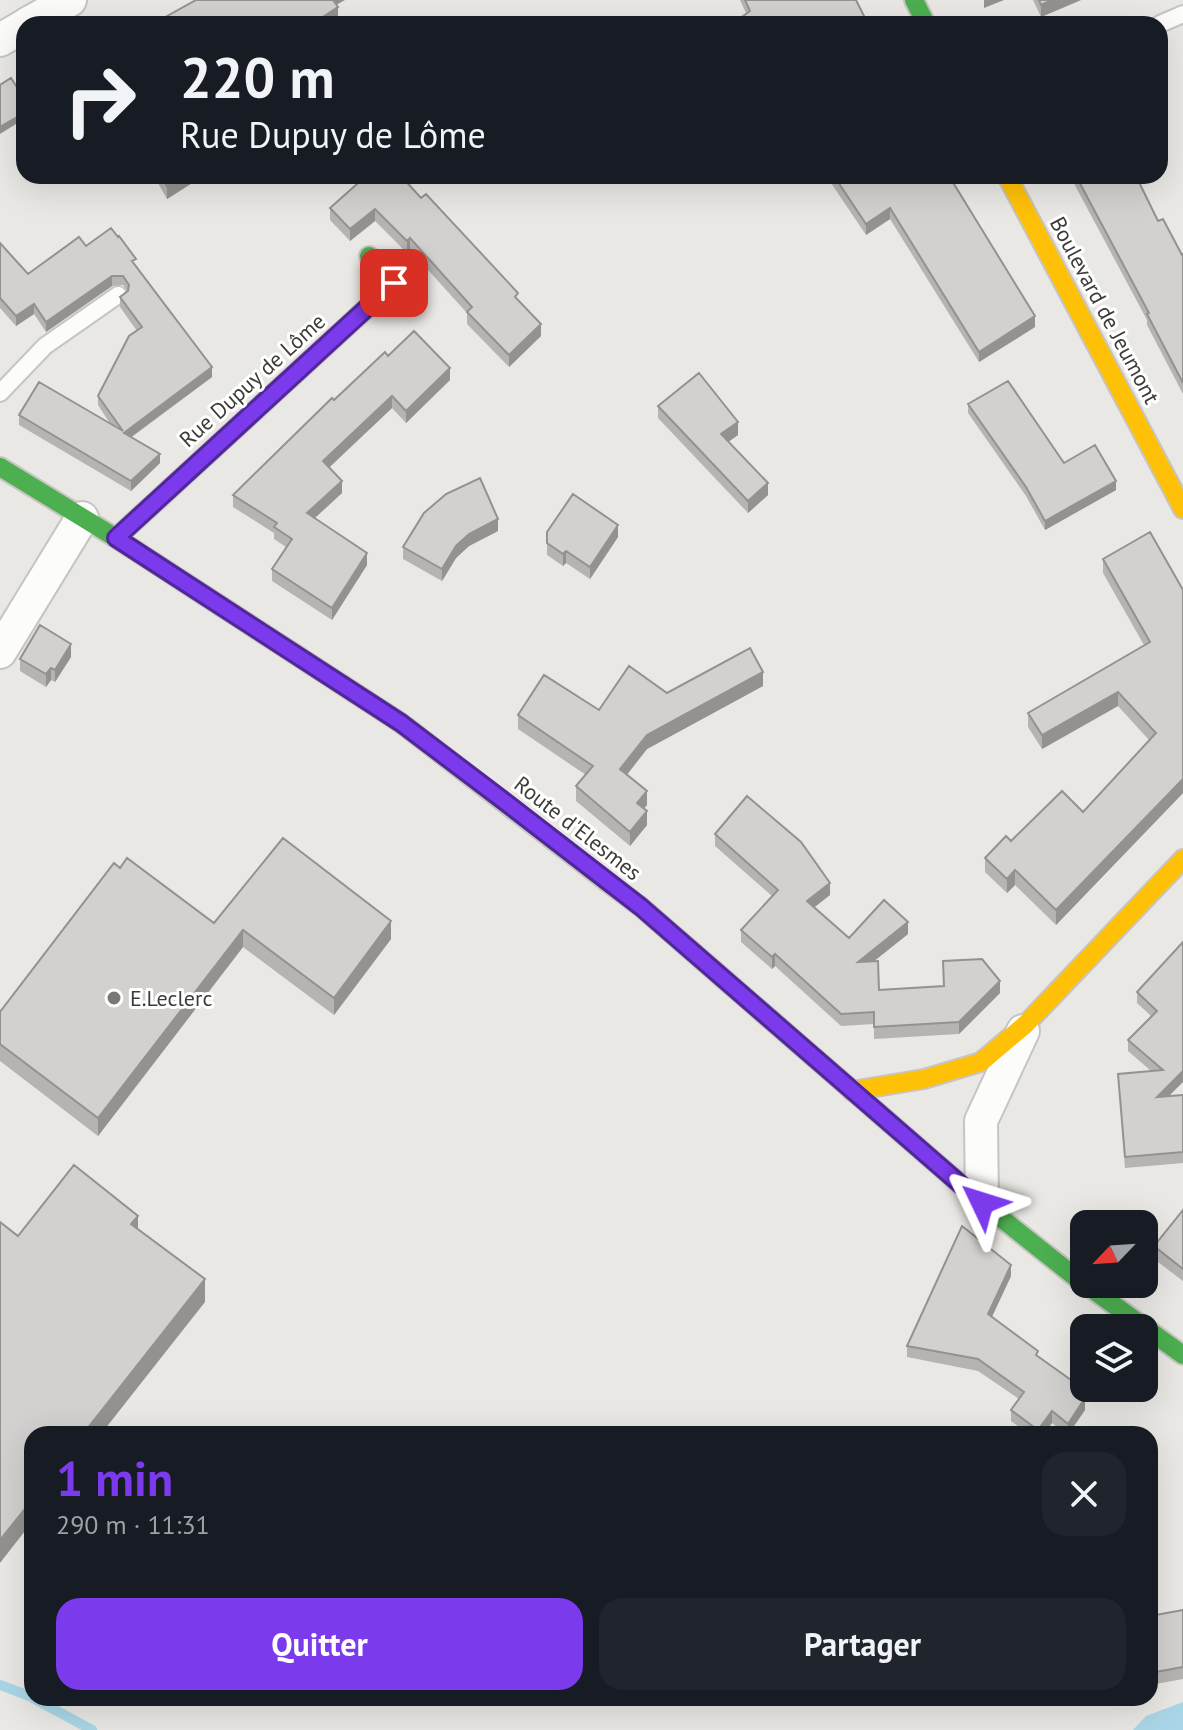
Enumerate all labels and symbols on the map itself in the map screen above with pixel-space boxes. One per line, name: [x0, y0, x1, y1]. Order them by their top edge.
street label: Boulevard de Jeumont: [1044, 212, 1166, 409]
pin: [360, 249, 428, 317]
street label: Rue Dupuy de Lôme: [173, 307, 331, 453]
street label: Route d'Elesmes: [509, 770, 647, 886]
place label: E.Leclerc: [130, 984, 213, 1012]
marker: E.Leclerc: [105, 989, 123, 1007]
position arrow: [940, 1161, 1024, 1245]
north arrow: [1070, 1210, 1158, 1298]

